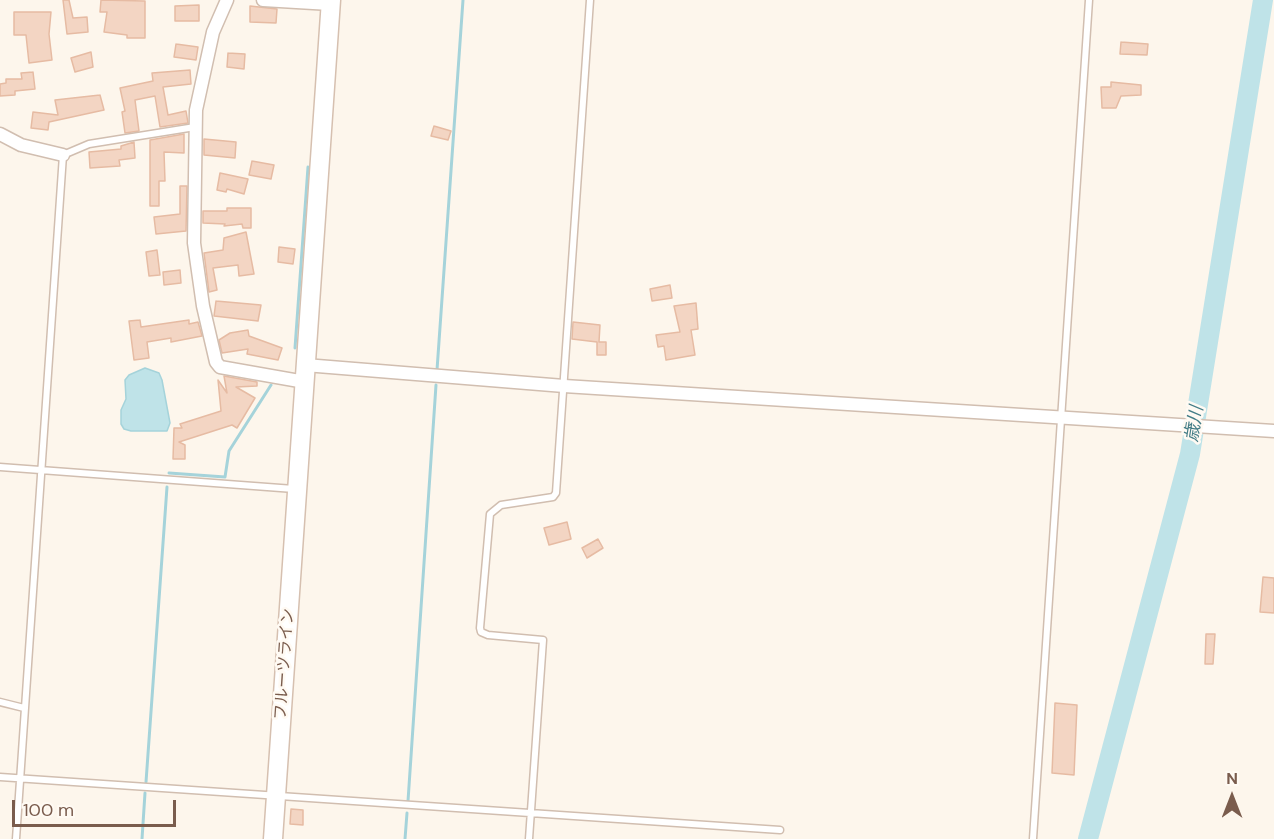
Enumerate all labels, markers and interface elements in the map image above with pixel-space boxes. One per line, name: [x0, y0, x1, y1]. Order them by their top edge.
water label: 歳川: [1182, 405, 1208, 443]
street label: フルーツライン: [272, 607, 298, 721]
north arrow: [1202, 767, 1262, 827]
text: N: [1226, 768, 1238, 789]
scale bar: [15, 788, 178, 826]
text: 100 m: [23, 798, 74, 822]

